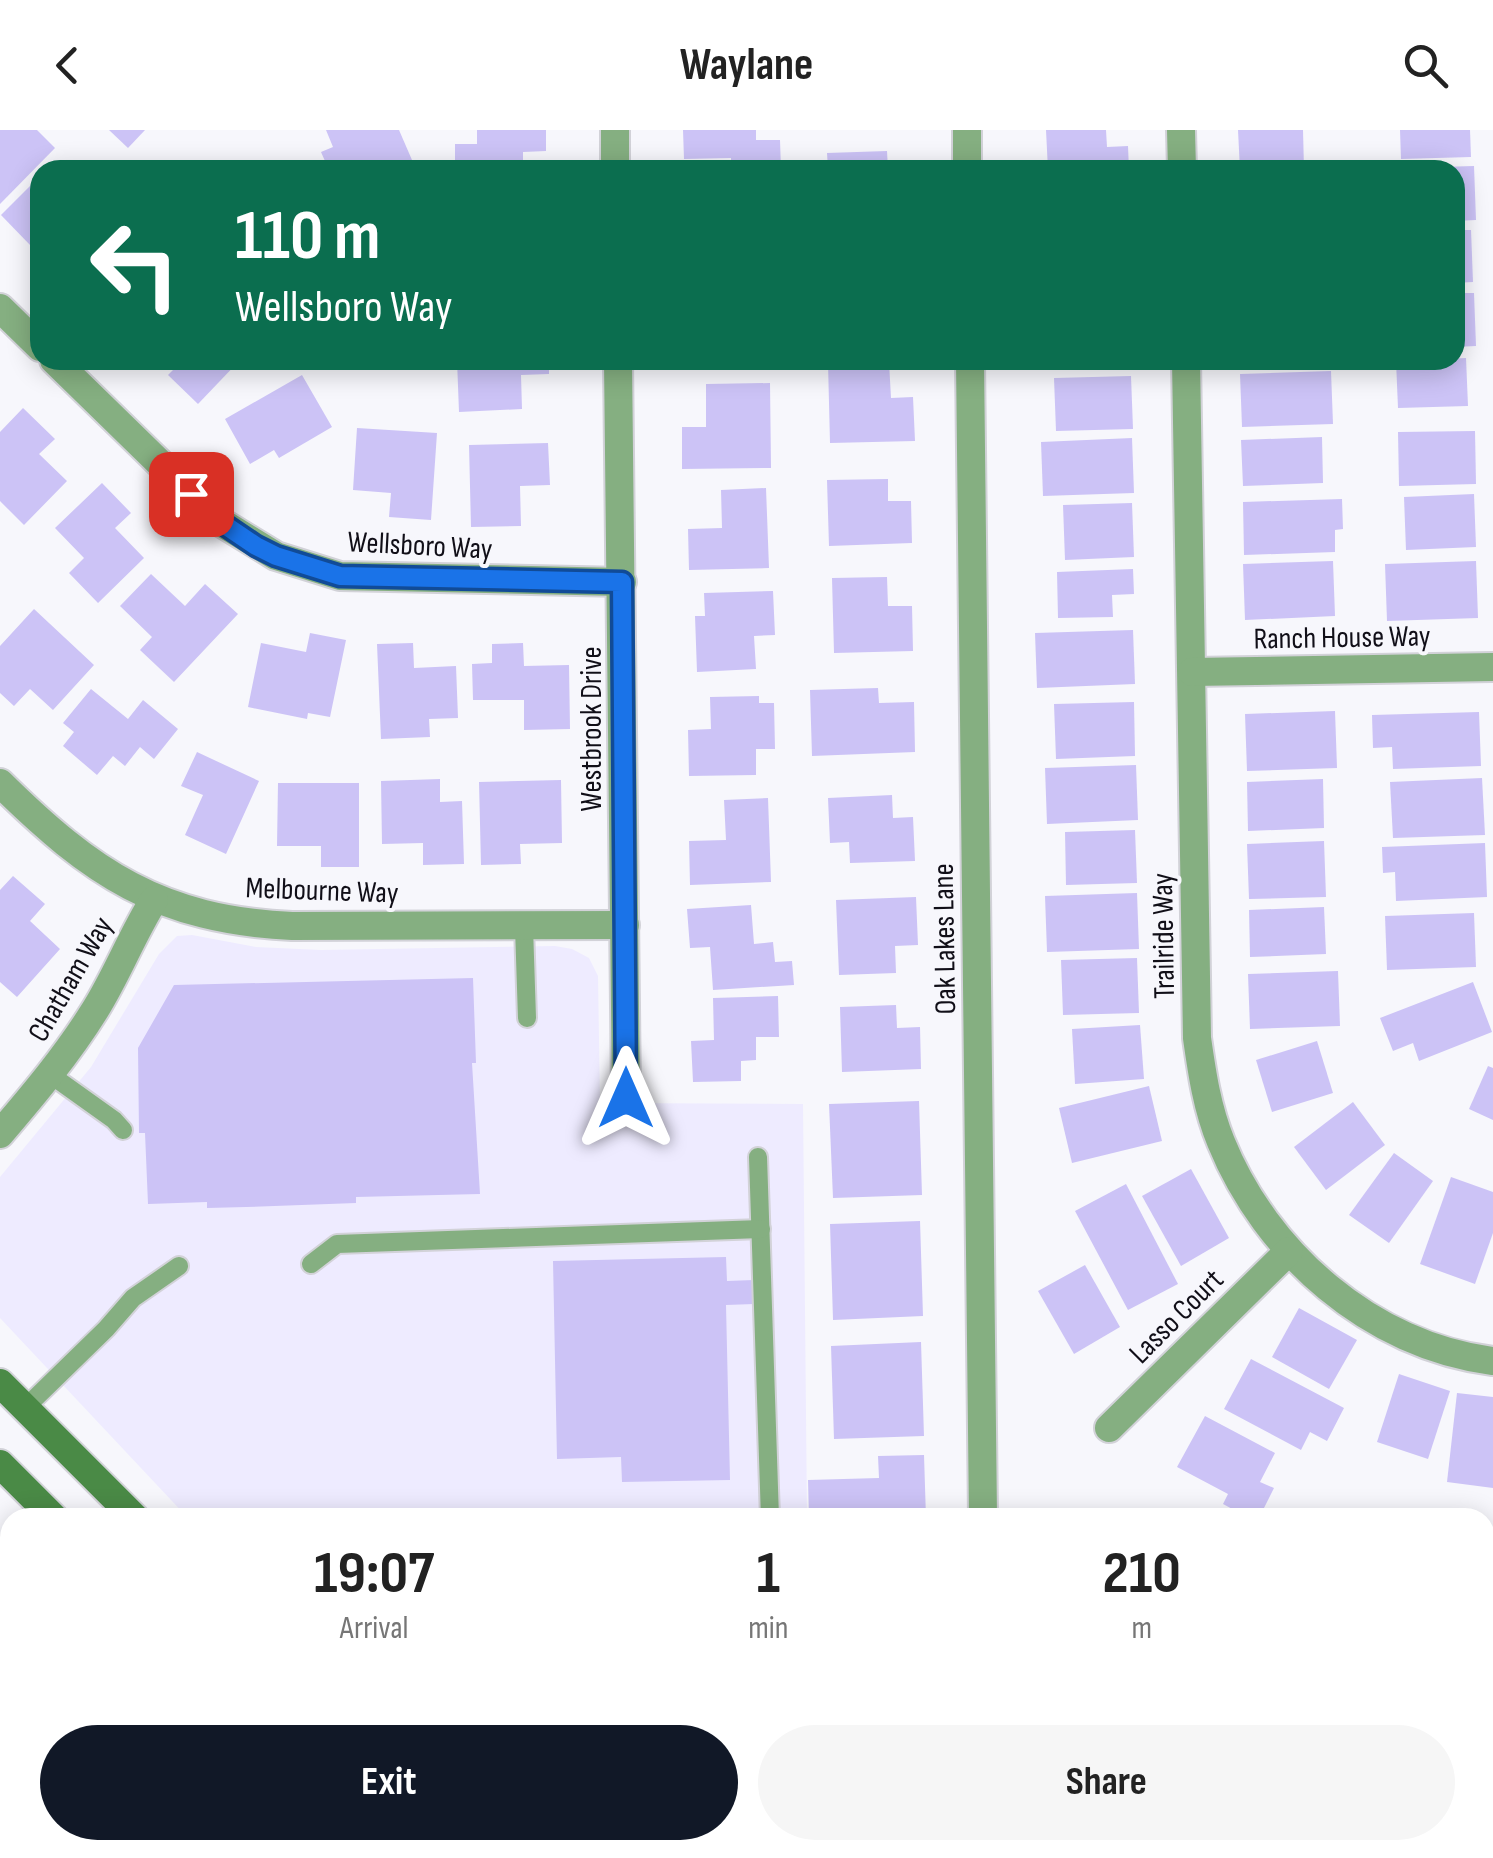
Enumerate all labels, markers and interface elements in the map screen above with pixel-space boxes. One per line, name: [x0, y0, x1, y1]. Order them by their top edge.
icon: back: [40, 38, 95, 93]
text: Waylane: [680, 38, 813, 93]
icon: search: [1398, 38, 1453, 93]
text: 110 m: [235, 195, 381, 279]
icon: left: [70, 200, 200, 330]
text: Wellsboro Way: [235, 280, 452, 335]
pin: [149, 452, 234, 537]
icon: arrive: [164, 467, 219, 522]
street label: Wellsboro Way: [347, 524, 494, 568]
street label: Ranch House Way: [1253, 618, 1431, 658]
street label: Westbrook Drive: [574, 646, 610, 812]
street label: Oak Lakes Lane: [926, 863, 964, 1015]
street label: Melbourne Way: [245, 870, 399, 912]
street label: Trailride Way: [1145, 872, 1183, 999]
street label: Chatham Way: [21, 910, 121, 1048]
position arrow: [574, 1046, 678, 1150]
street label: Lasso Court: [1122, 1262, 1231, 1371]
text: 19:07: [314, 1538, 434, 1610]
text: 1: [757, 1538, 780, 1610]
text: 210: [1102, 1538, 1181, 1610]
text: Arrival: [340, 1609, 408, 1648]
text: min: [748, 1609, 788, 1648]
text: m: [1131, 1609, 1152, 1648]
button: Exit: [40, 1725, 738, 1840]
button: Share: [758, 1725, 1455, 1840]

